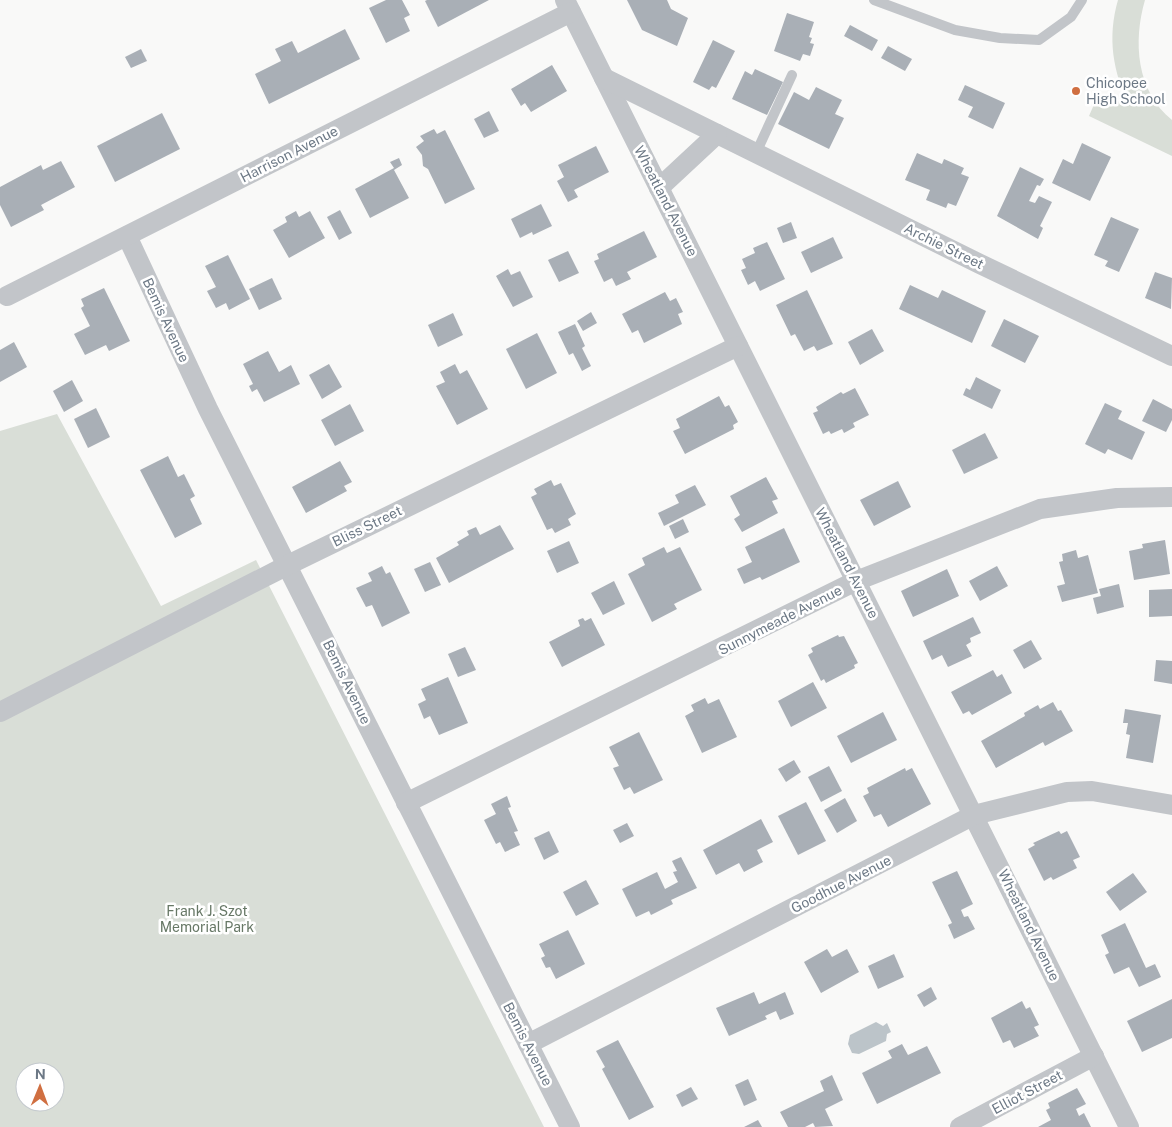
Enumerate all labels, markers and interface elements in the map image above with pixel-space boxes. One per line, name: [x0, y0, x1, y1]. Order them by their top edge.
place label: Chicopee High School: [1086, 75, 1165, 107]
marker: Chicopee High School: [1070, 85, 1082, 97]
street label: Harrison Avenue: [238, 122, 341, 186]
street label: Wheatland Avenue: [631, 143, 701, 259]
street label: Archie Street: [902, 220, 986, 272]
street label: Bemis Avenue: [139, 275, 193, 365]
street label: Bliss Street: [330, 502, 404, 550]
street label: Wheatland Avenue: [812, 505, 882, 621]
street label: Sunnymeade Avenue: [716, 582, 844, 658]
street label: Bemis Avenue: [320, 637, 374, 727]
street label: Goodhue Avenue: [788, 852, 894, 916]
street label: Wheatland Avenue: [995, 867, 1063, 983]
park label: Frank J. Szot Memorial Park: [160, 903, 254, 935]
street label: Bemis Avenue: [500, 1000, 556, 1088]
north arrow: [15, 1062, 65, 1112]
text: N: [35, 1066, 46, 1082]
street label: Elliot Street: [989, 1067, 1065, 1117]

